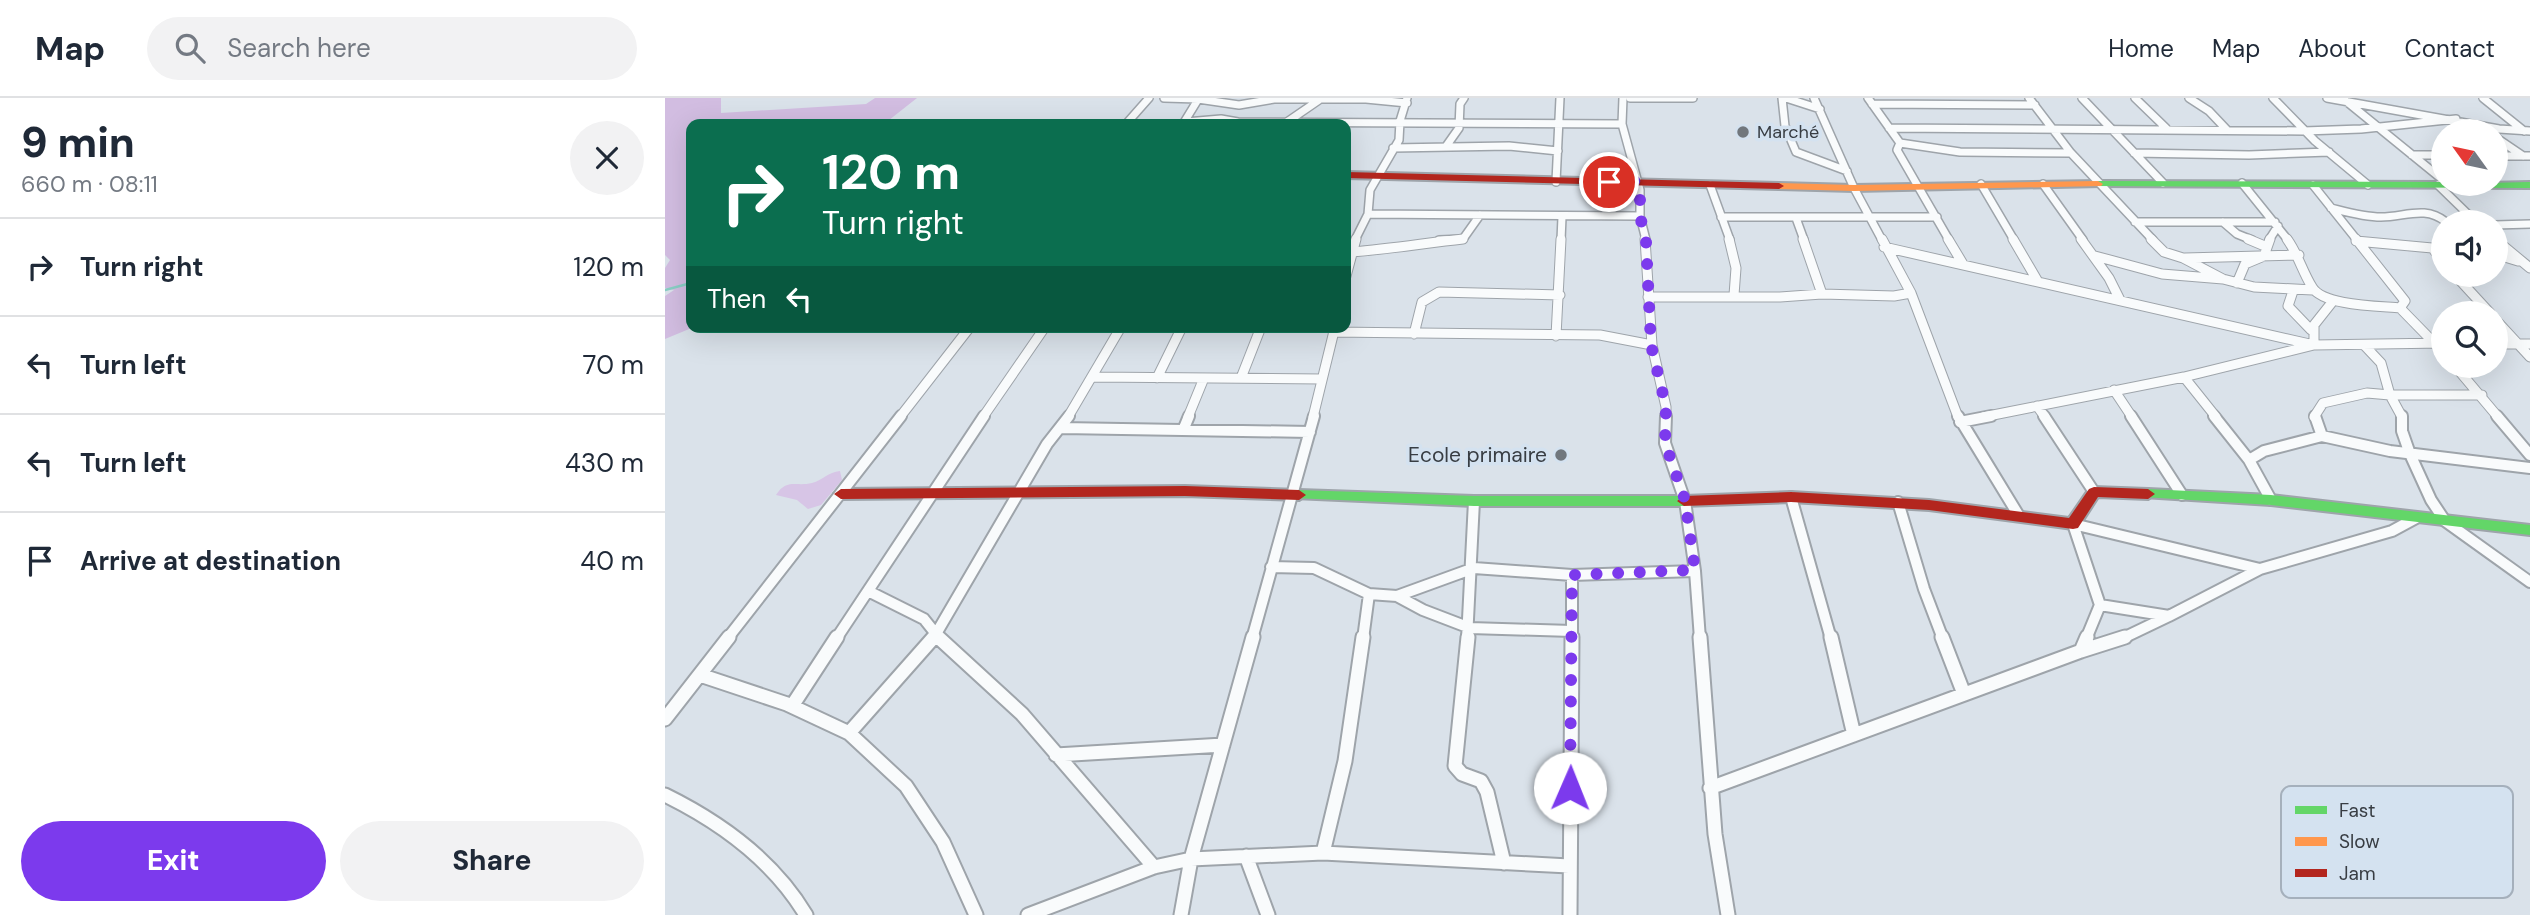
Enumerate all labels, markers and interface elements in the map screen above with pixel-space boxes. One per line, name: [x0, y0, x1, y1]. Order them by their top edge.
search box: [147, 17, 637, 80]
text: Map: [35, 27, 105, 70]
icon: search: [171, 29, 209, 67]
text: Search here: [227, 31, 371, 65]
text: Home: [2108, 33, 2174, 64]
text: Map: [2212, 33, 2260, 64]
text: About: [2298, 33, 2367, 64]
text: Contact: [2405, 33, 2495, 64]
text: 9 min: [21, 115, 135, 170]
north arrow: [2431, 119, 2508, 196]
map controls: [2431, 119, 2508, 378]
place label: Marché: [1757, 120, 1819, 144]
button: close: [570, 121, 644, 195]
marker: Marché: [1735, 124, 1751, 140]
text: 120 m: [822, 140, 960, 204]
icon: right: [707, 147, 798, 238]
pin: [1579, 152, 1639, 212]
icon: arrive: [1590, 163, 1628, 201]
text: 660 m · 08:11: [21, 169, 158, 199]
text: Turn right: [822, 202, 964, 244]
button: sound: [2431, 210, 2508, 287]
icon: right: [21, 248, 59, 286]
text: Turn right: [80, 250, 204, 284]
text: 120 m: [573, 250, 644, 284]
icon: left: [780, 280, 818, 318]
text: Then: [707, 282, 766, 316]
button: search: [2431, 301, 2508, 378]
icon: left: [21, 346, 59, 384]
text: Turn left: [80, 348, 187, 382]
text: 70 m: [583, 348, 644, 382]
place label: Ecole primaire: [1408, 441, 1547, 469]
icon: left: [21, 444, 59, 482]
text: Turn left: [80, 446, 187, 480]
text: 430 m: [565, 446, 644, 480]
marker: Ecole primaire: [1553, 447, 1569, 463]
icon: arrive: [21, 542, 59, 580]
text: Arrive at destination: [80, 544, 341, 578]
text: 40 m: [580, 544, 644, 578]
position arrow: [1533, 751, 1607, 825]
legend: [2281, 786, 2513, 898]
text: Fast: [2339, 798, 2375, 823]
button: Exit: [21, 821, 326, 901]
button: Share: [340, 821, 644, 901]
text: Slow: [2339, 829, 2380, 854]
text: Jam: [2339, 861, 2376, 886]

